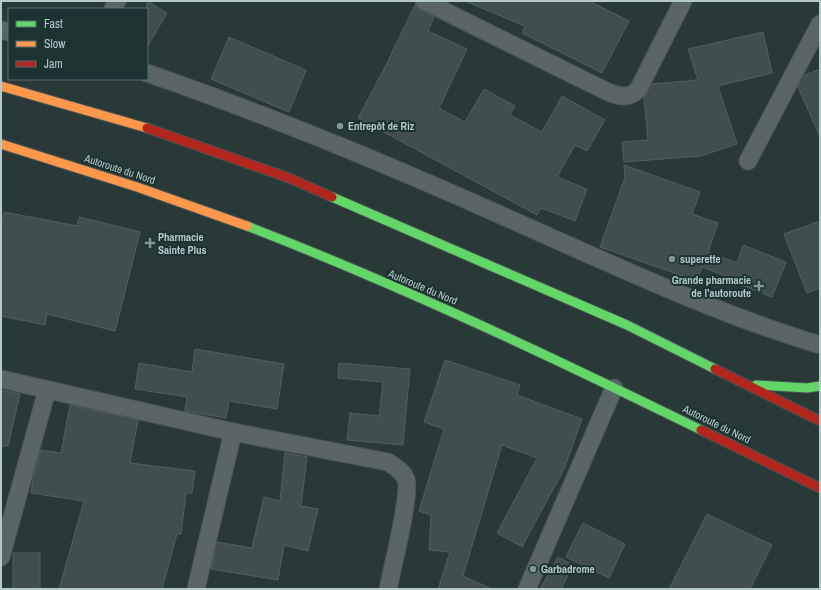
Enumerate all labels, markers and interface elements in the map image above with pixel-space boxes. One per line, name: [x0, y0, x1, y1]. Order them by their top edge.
legend: [8, 8, 148, 80]
text: Fast: [44, 16, 63, 32]
text: Slow: [44, 36, 66, 52]
text: Jam: [44, 56, 63, 72]
place label: Entrepôt de Riz: [348, 119, 415, 133]
marker: Entrepôt de Riz: [335, 121, 345, 131]
street label: Autoroute du Nord: [82, 151, 157, 187]
place label: Pharmacie Sainte Plus: [158, 230, 207, 257]
marker: Pharmacie Sainte Plus: [145, 238, 155, 248]
place label: superette: [680, 252, 721, 266]
marker: superette: [667, 254, 677, 264]
street label: Autoroute du Nord: [385, 266, 460, 308]
place label: Grande pharmacie de l’autoroute: [672, 273, 751, 300]
marker: Grande pharmacie de l’autoroute: [754, 281, 764, 291]
street label: Autoroute du Nord: [680, 401, 753, 446]
place label: Garbadrome: [541, 562, 595, 576]
marker: Garbadrome: [528, 564, 538, 574]

